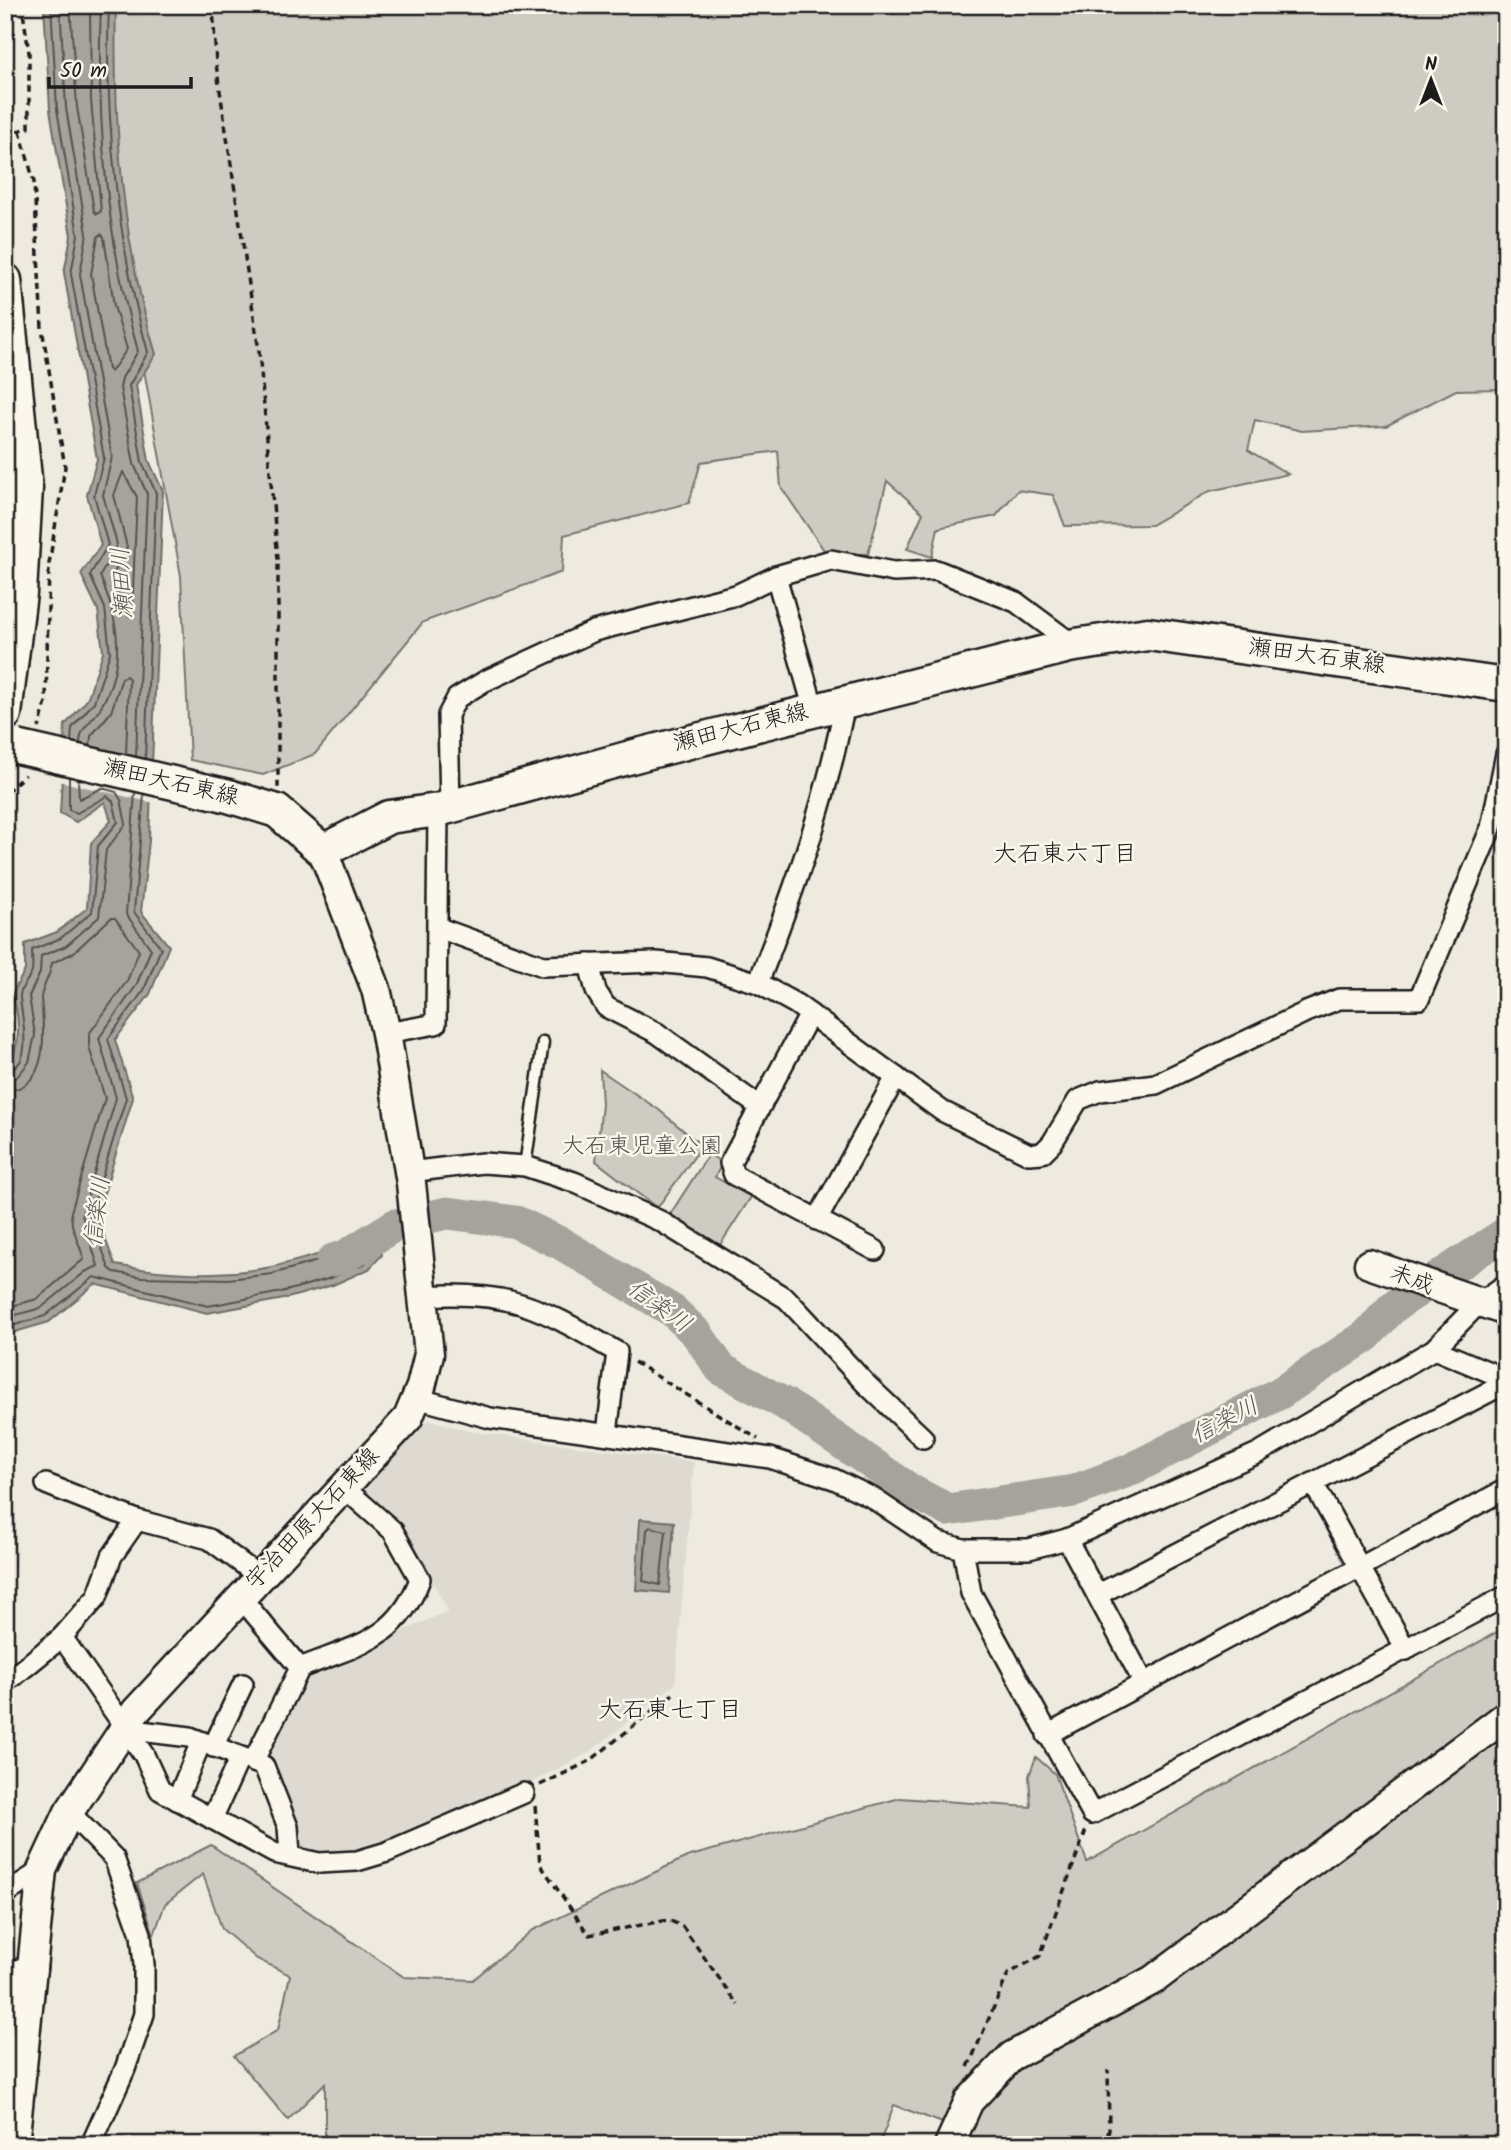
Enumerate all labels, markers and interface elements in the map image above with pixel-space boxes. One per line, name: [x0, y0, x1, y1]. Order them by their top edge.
scale bar: [49, 46, 191, 90]
north arrow: [1396, 46, 1466, 116]
text: N: [1425, 50, 1437, 80]
text: 50 m: [60, 55, 107, 88]
water label: 瀬田川: [102, 546, 144, 620]
street label: 瀬田大石東線: [1246, 630, 1388, 684]
street label: 瀬田大石東線: [670, 694, 812, 762]
street label: 瀬田大石東線: [100, 750, 242, 816]
district label: 大石東六丁目: [993, 835, 1137, 874]
park label: 大石東児童公園: [562, 1129, 723, 1165]
water label: 信楽川: [74, 1174, 122, 1250]
street label: 未成: [1384, 1255, 1440, 1305]
water label: 信楽川: [618, 1270, 700, 1344]
water label: 信楽川: [1184, 1387, 1266, 1455]
street label: 宇治田原大石東線: [237, 1439, 389, 1599]
district label: 大石東七丁目: [598, 1691, 742, 1730]

